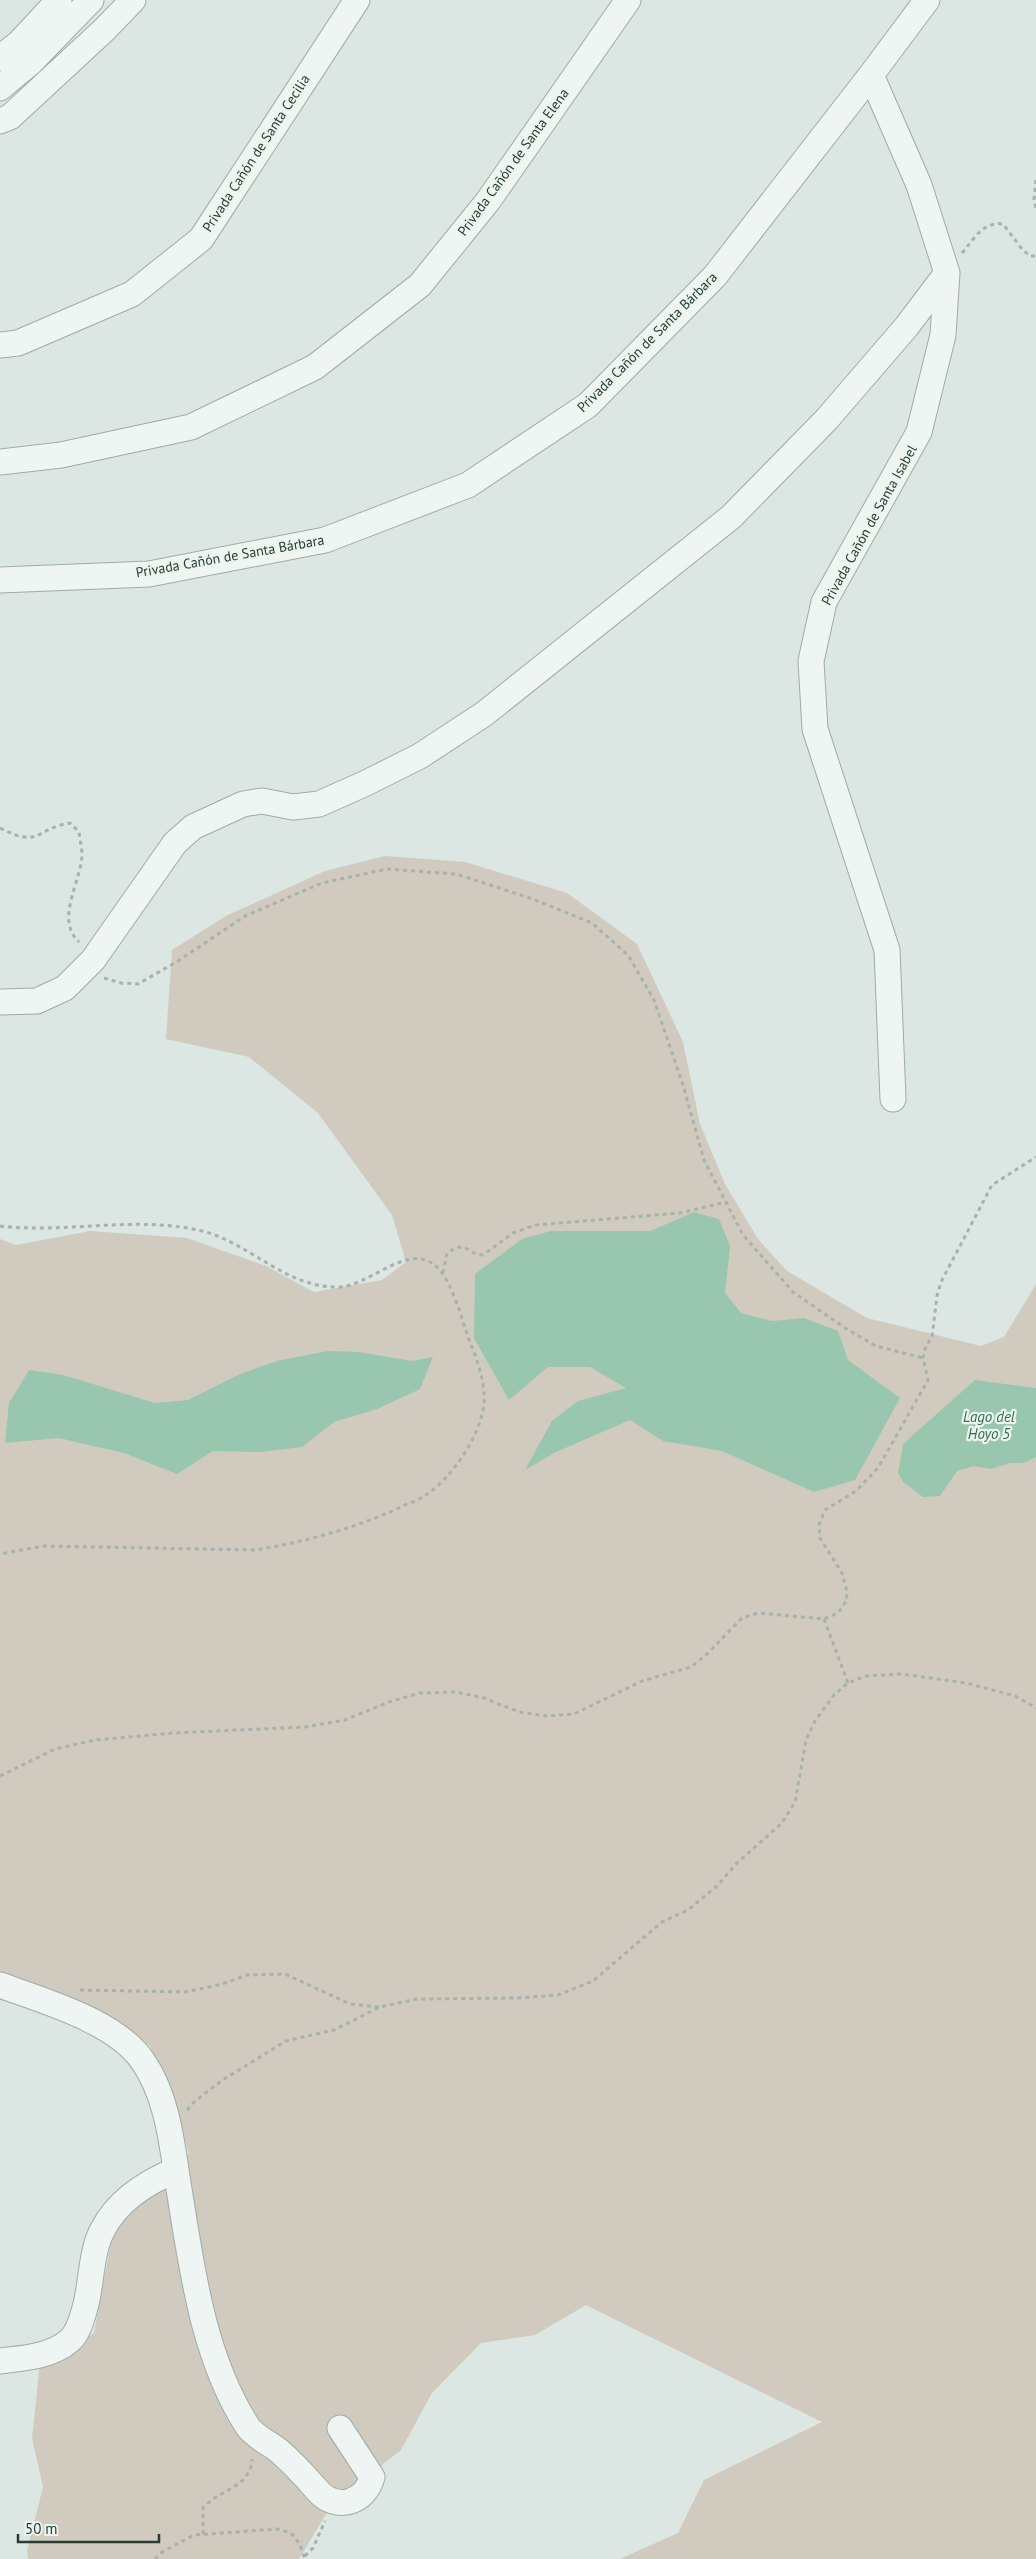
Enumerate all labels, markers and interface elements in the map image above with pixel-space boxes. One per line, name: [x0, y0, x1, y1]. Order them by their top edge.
street label: Privada Cañón de Santa Cecilia: [198, 71, 314, 235]
street label: Privada Cañón de Santa Elena: [453, 85, 573, 239]
street label: Privada Cañón de Santa Bárbara: [573, 268, 721, 416]
street label: Privada Cañón de Santa Isabel: [817, 442, 921, 608]
street label: Privada Cañón de Santa Bárbara: [134, 531, 326, 581]
water label: Lago del Hoyo 5: [963, 1407, 1015, 1443]
scale bar: [18, 2512, 159, 2544]
text: 50 m: [25, 2519, 58, 2538]

